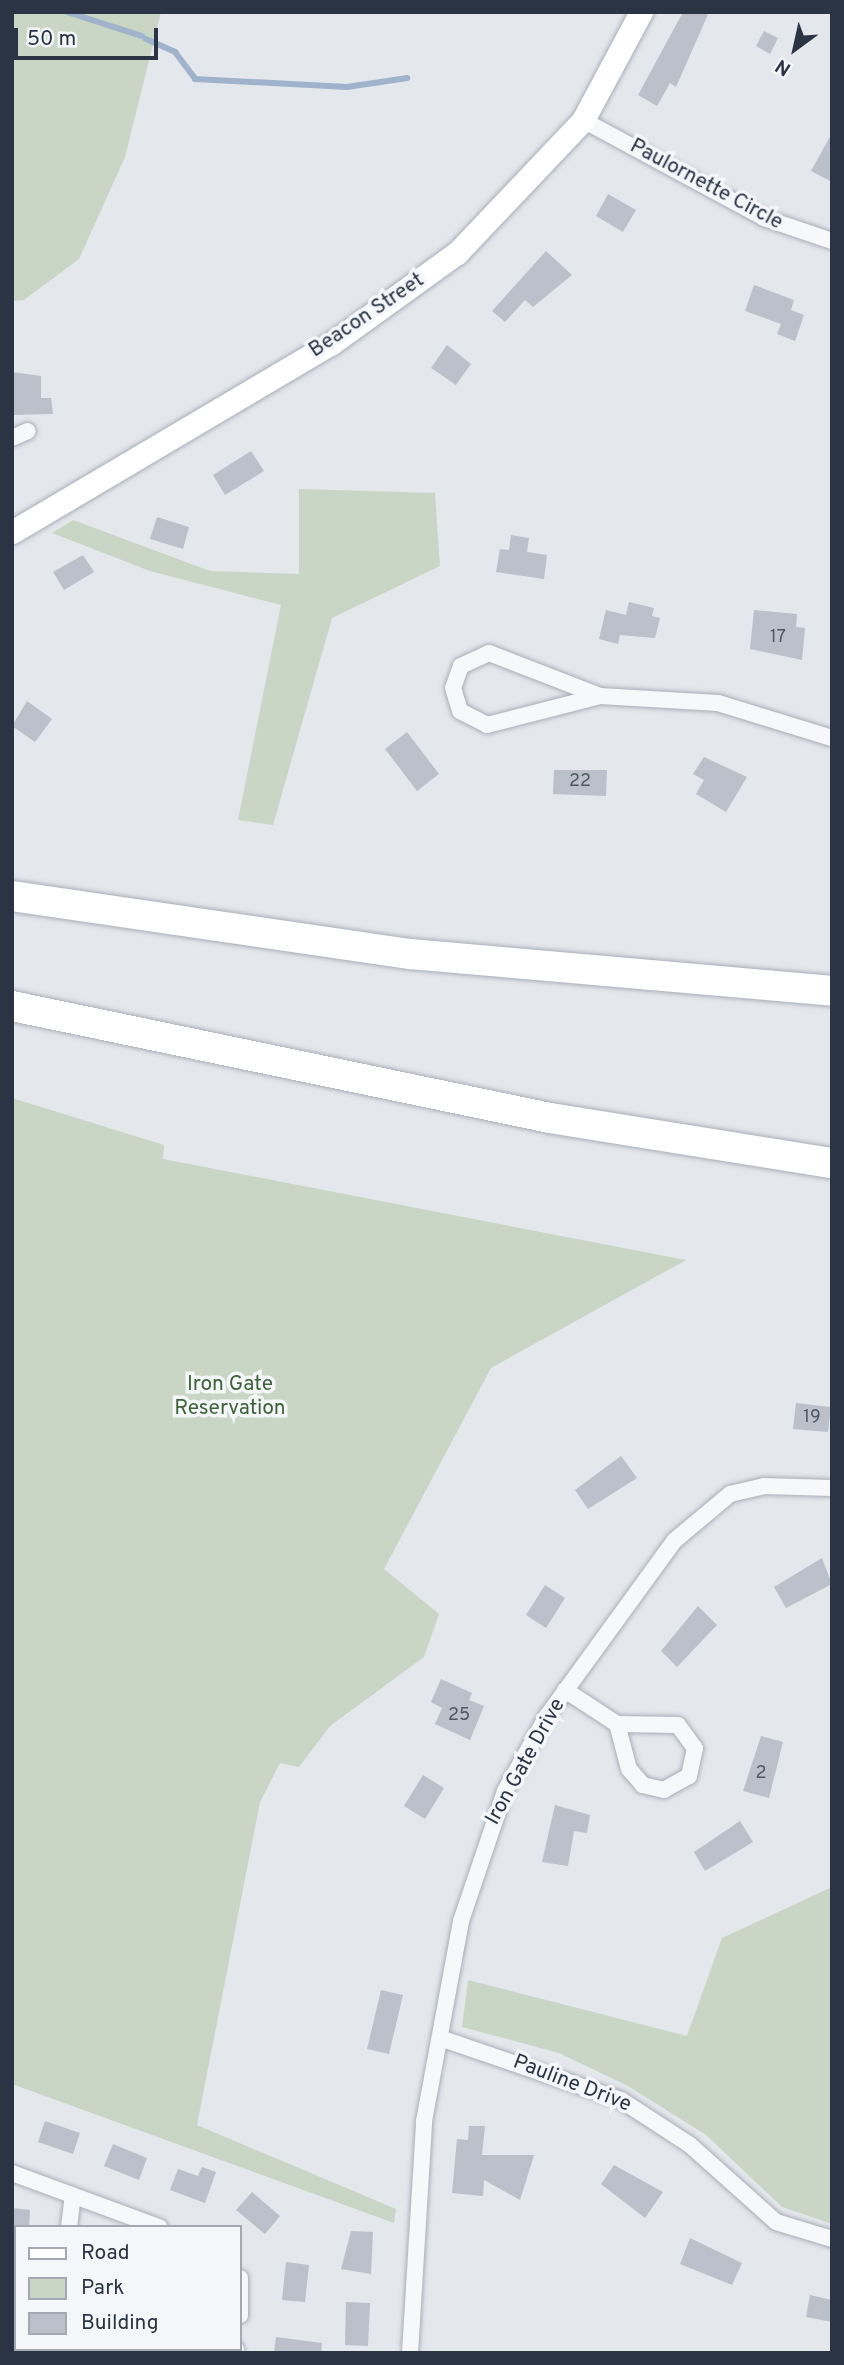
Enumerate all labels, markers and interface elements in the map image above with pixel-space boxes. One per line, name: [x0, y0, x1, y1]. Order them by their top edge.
scale bar: [18, 14, 161, 58]
north arrow: [760, 14, 830, 84]
text: 50 m: [27, 26, 76, 53]
text: N: [771, 53, 796, 80]
street label: Paulornette Circle: [625, 134, 787, 236]
street label: Beacon Street: [305, 268, 429, 364]
house number: 17: [770, 627, 786, 649]
house number: 22: [569, 771, 591, 793]
park label: Iron Gate Reservation: [174, 1372, 286, 1422]
house number: 19: [803, 1407, 821, 1429]
street label: Iron Gate Drive: [481, 1694, 571, 1830]
house number: 25: [448, 1705, 470, 1727]
house number: 2: [755, 1763, 767, 1785]
street label: Pauline Drive: [509, 2050, 635, 2118]
legend: [14, 2225, 242, 2351]
text: Road: [81, 2240, 130, 2267]
text: Park: [81, 2275, 124, 2302]
text: Building: [81, 2310, 159, 2337]

